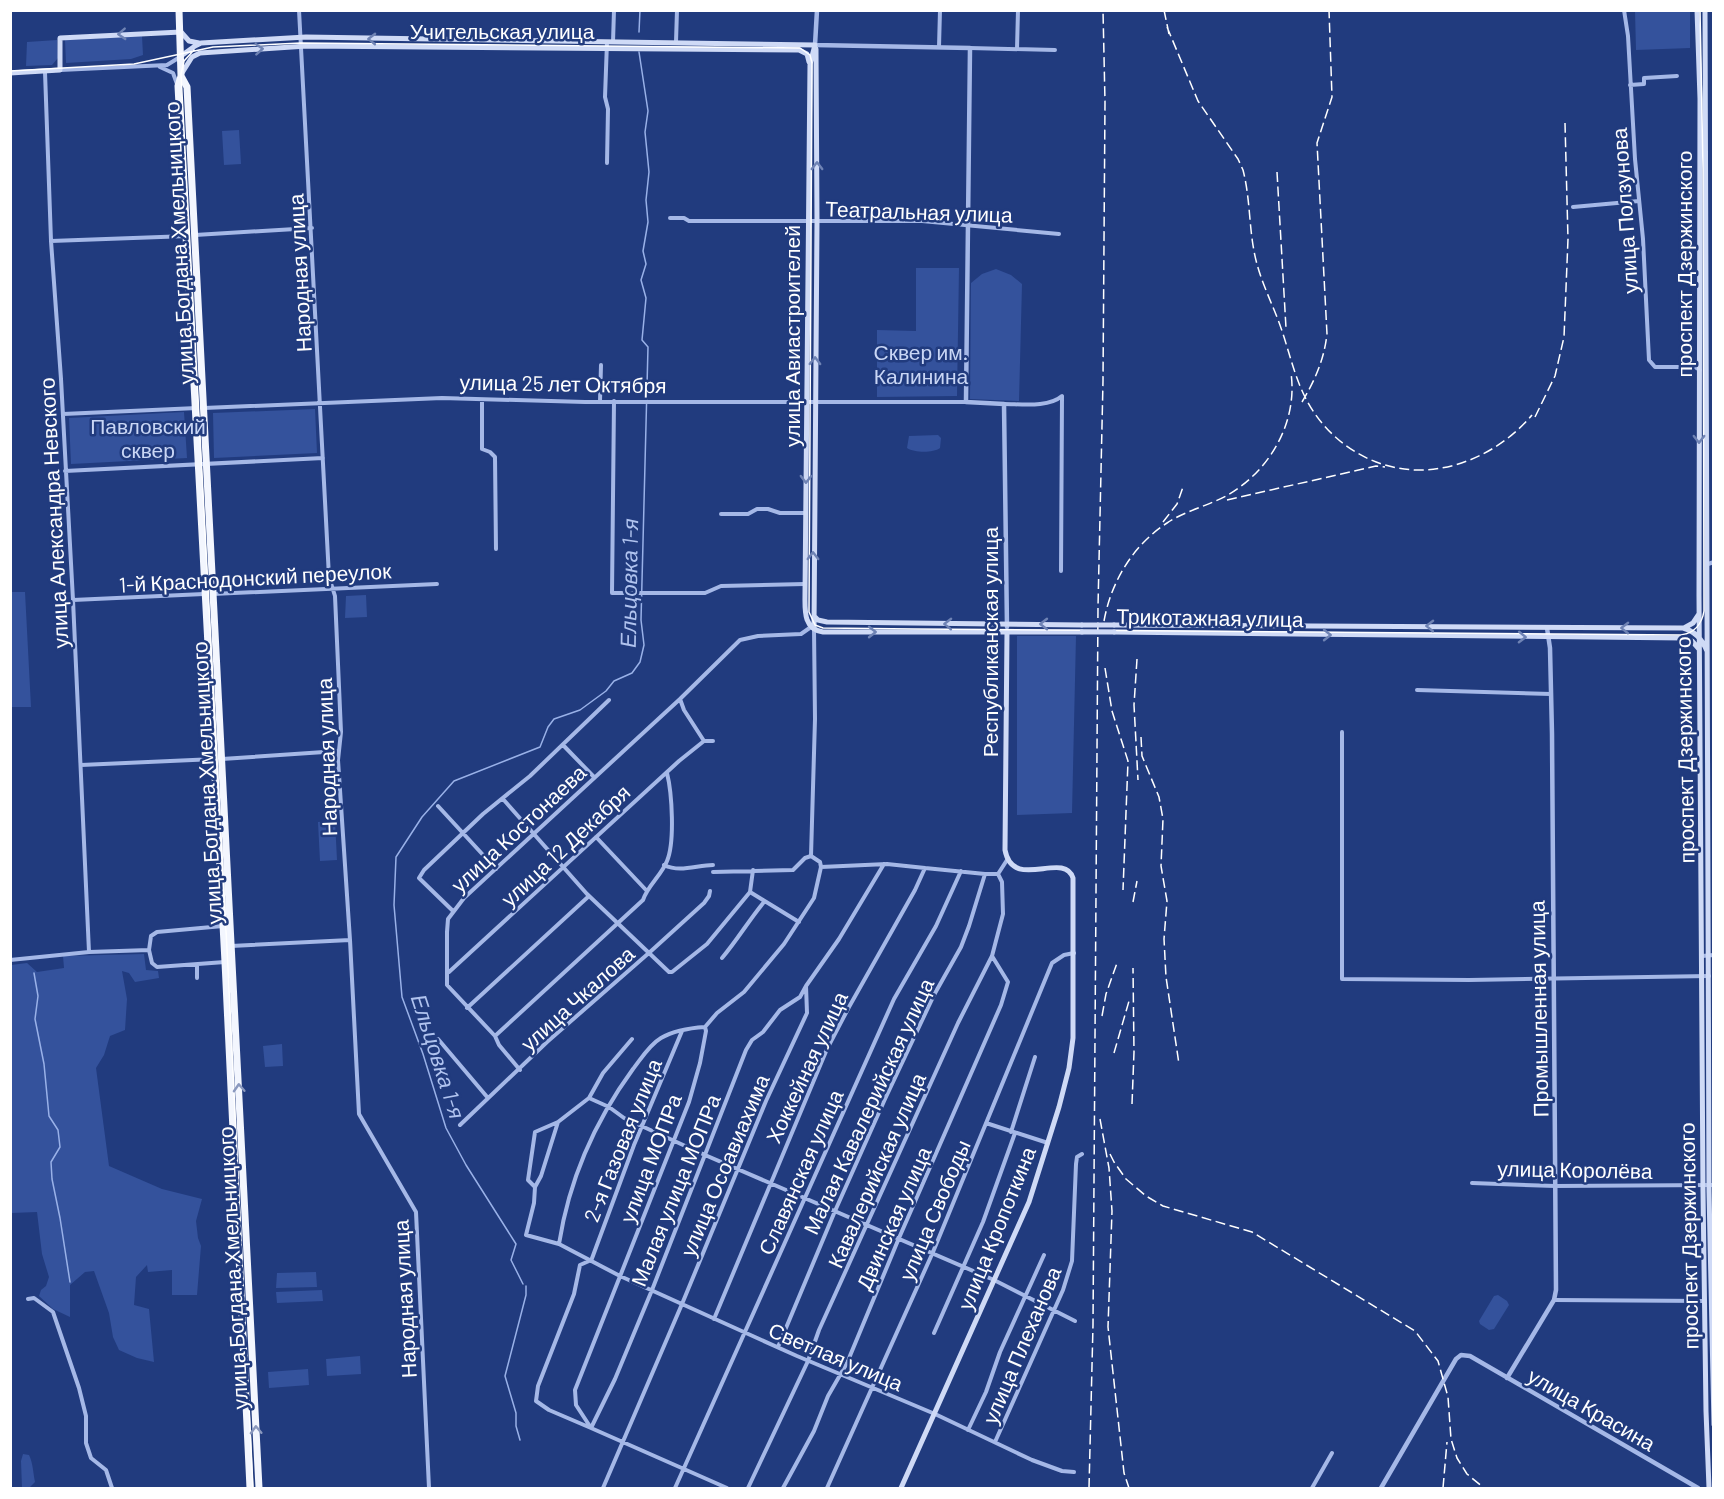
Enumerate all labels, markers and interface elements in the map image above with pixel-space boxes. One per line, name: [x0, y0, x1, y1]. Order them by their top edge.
street label: Учительская улица: [410, 18, 595, 43]
one-way arrow: [118, 28, 127, 41]
one-way arrow: [368, 32, 377, 45]
one-way arrow: [254, 43, 263, 56]
street label: улица Богдана Хмельницкого: [158, 101, 198, 385]
street label: улица Ползунова: [1606, 127, 1642, 295]
street label: проспект Дзержинского: [1671, 150, 1696, 378]
one-way arrow: [811, 161, 823, 170]
street label: Народная улица: [282, 193, 316, 353]
street label: Театральная улица: [825, 195, 1013, 227]
street label: улица Авиастроителей: [779, 225, 804, 447]
park label: Сквер им. Калинина: [874, 339, 969, 388]
one-way arrow: [809, 356, 821, 365]
street label: улица 25 лет Октября: [459, 369, 667, 397]
street label: улица Александра Невского: [33, 377, 73, 649]
park label: Павловский сквер: [90, 413, 206, 462]
one-way arrow: [1693, 435, 1705, 444]
one-way arrow: [800, 475, 812, 484]
water label: Ельцовка 1-я: [614, 518, 643, 648]
street label: Республиканская улица: [977, 526, 1002, 757]
one-way arrow: [807, 551, 819, 560]
street label: 1-й Краснодонский переулок: [118, 557, 393, 597]
street label: Трикотажная улица: [1116, 603, 1304, 631]
one-way arrow: [943, 618, 952, 630]
one-way arrow: [1040, 618, 1049, 631]
one-way arrow: [1425, 620, 1434, 633]
one-way arrow: [1620, 622, 1629, 634]
one-way arrow: [868, 626, 877, 638]
one-way arrow: [1323, 629, 1332, 641]
one-way arrow: [1517, 631, 1526, 643]
street label: проспект Дзержинского: [1670, 636, 1698, 864]
street label: улица Богдана Хмельницкого: [186, 641, 226, 925]
street label: Народная улица: [311, 677, 341, 837]
street label: улица Костонаева: [445, 759, 591, 897]
street label: улица 12 Декабря: [495, 779, 635, 911]
street label: Промышленная улица: [1524, 900, 1552, 1118]
street label: улица Чкалова: [515, 940, 639, 1055]
street label: Малая Кавалерийская улица: [797, 974, 939, 1238]
street label: Хоккейная улица: [760, 987, 852, 1147]
water label: Ельцовка 1-я: [406, 990, 471, 1122]
street label: 2-я Газовая улица: [578, 1054, 666, 1225]
street label: Кавалерийская улица: [822, 1069, 930, 1271]
street label: улица Осоавиахима: [674, 1070, 774, 1260]
one-way arrow: [233, 1084, 246, 1093]
street label: Славянская улица: [752, 1085, 848, 1258]
street label: улица МОПРа: [614, 1090, 686, 1226]
street label: Малая улица МОПРа: [625, 1090, 725, 1290]
street label: проспект Дзержинского: [1674, 1122, 1702, 1350]
street label: улица Богдана Хмельницкого: [212, 1126, 252, 1410]
street label: улица Свободы: [893, 1136, 975, 1284]
street label: Двинская улица: [850, 1142, 936, 1293]
street label: улица Кропоткина: [952, 1142, 1040, 1313]
street label: улица Королёва: [1497, 1155, 1653, 1183]
street label: Народная улица: [387, 1219, 421, 1379]
street label: улица Плеханова: [977, 1262, 1066, 1427]
street label: Светлая улица: [765, 1316, 907, 1396]
street label: улица Красина: [1524, 1362, 1660, 1456]
one-way arrow: [250, 1426, 263, 1435]

